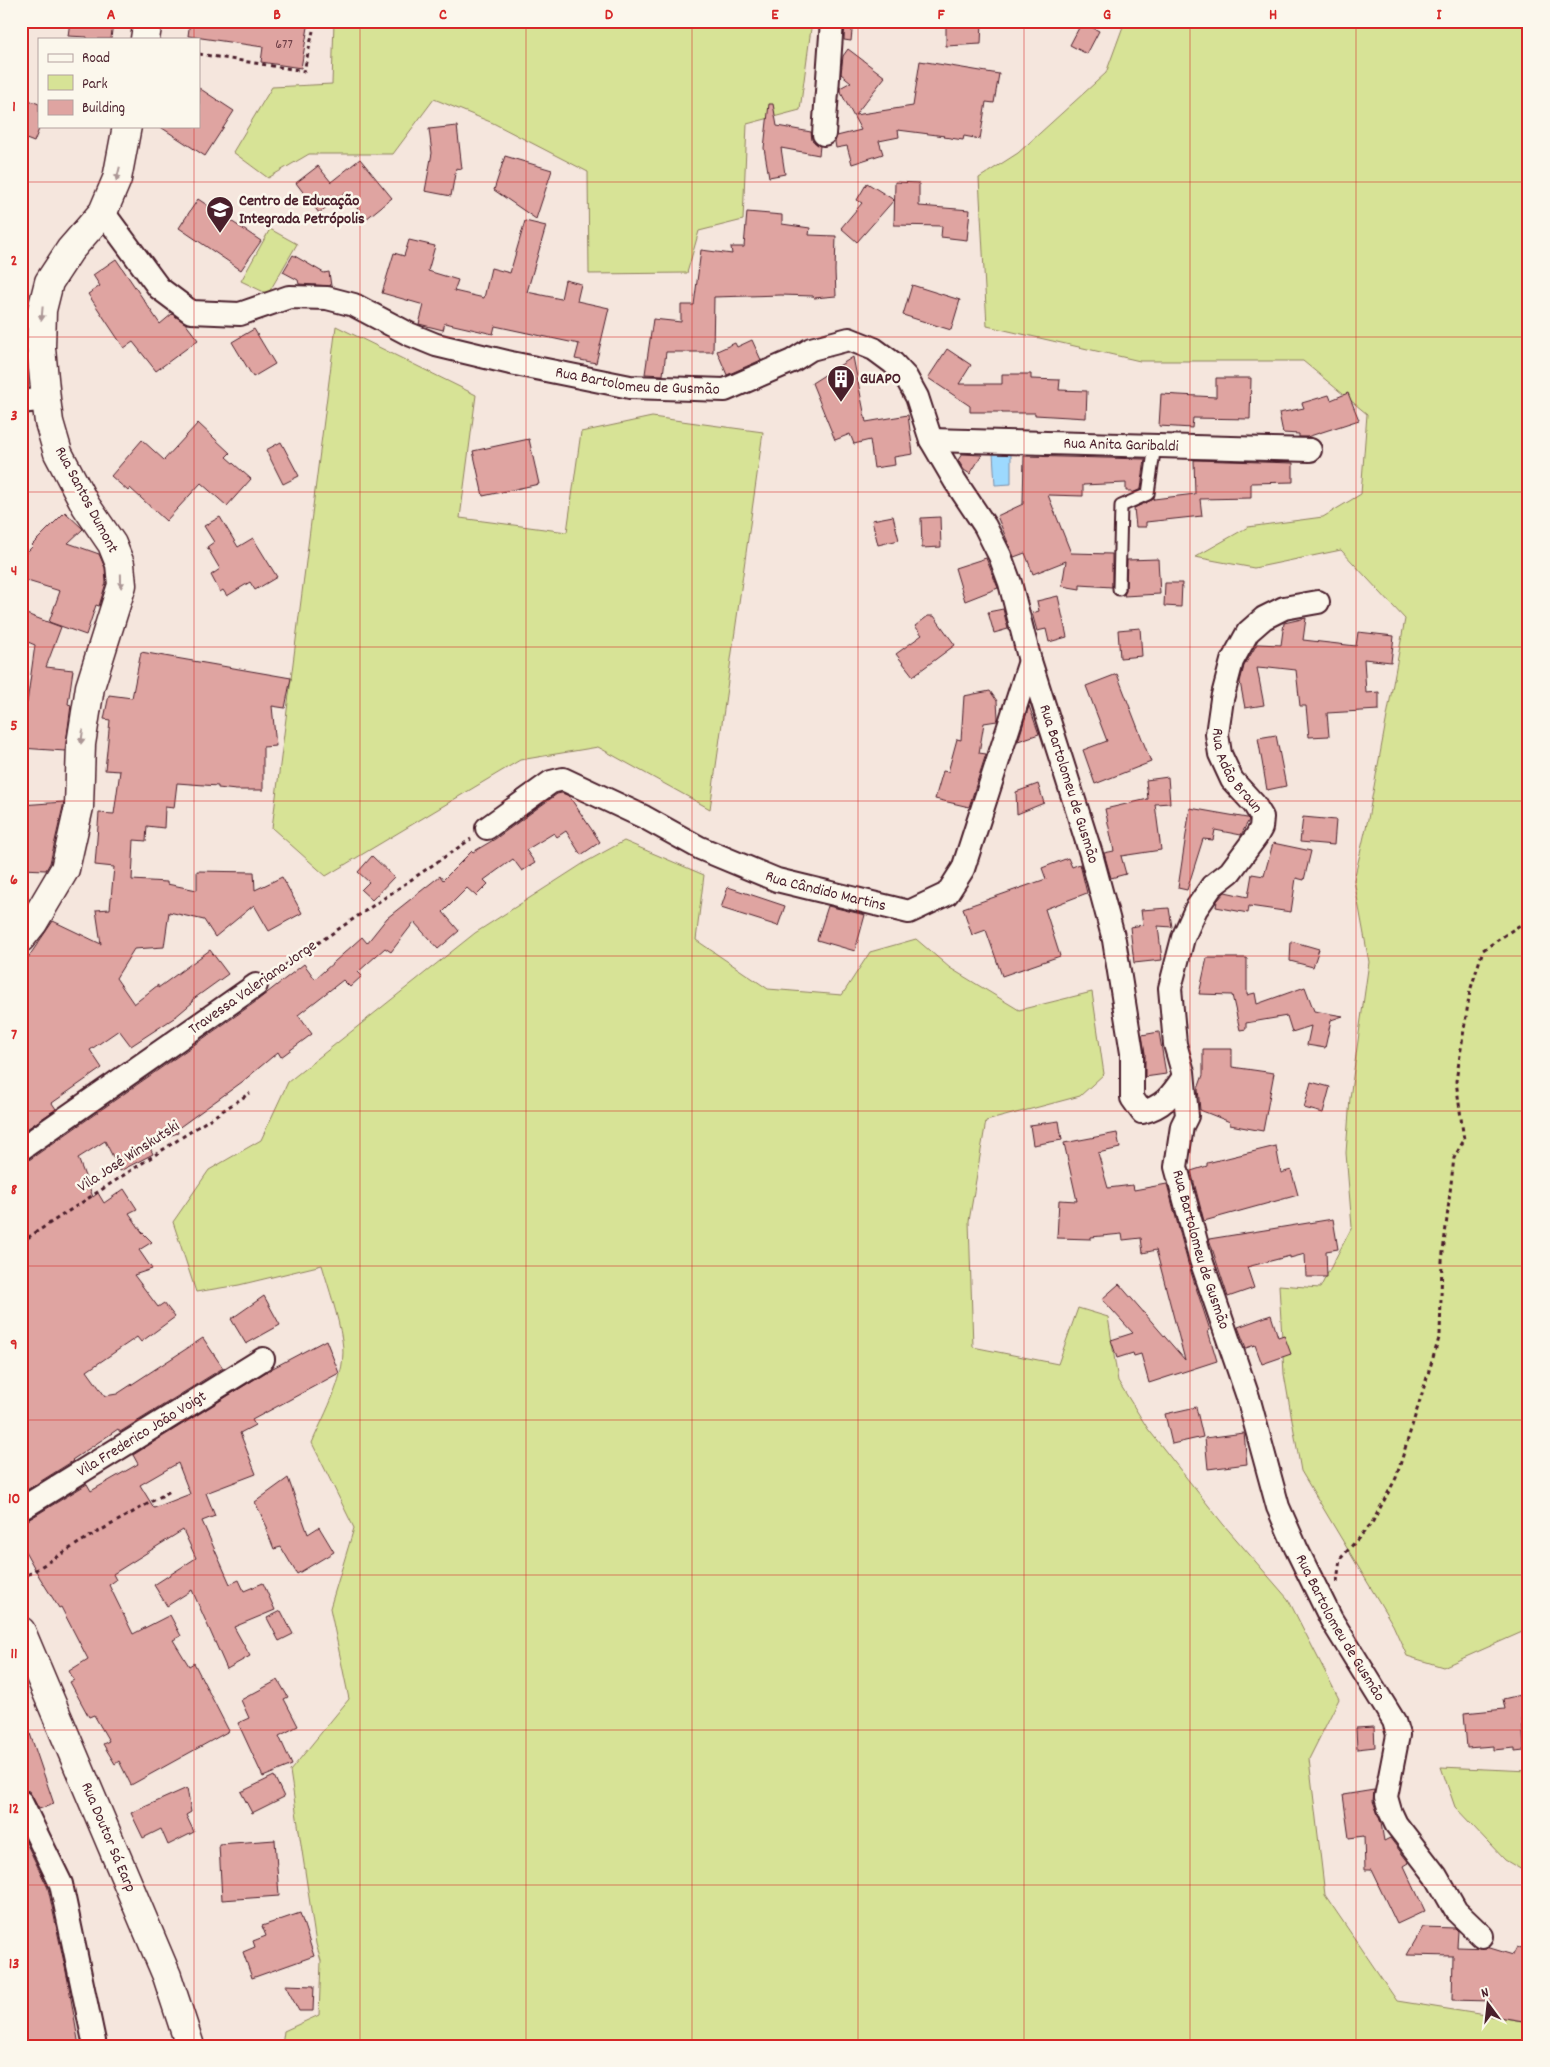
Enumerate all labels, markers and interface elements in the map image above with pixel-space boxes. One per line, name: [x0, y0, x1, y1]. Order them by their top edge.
text: A: [107, 4, 116, 27]
text: B: [273, 4, 281, 27]
text: C: [439, 4, 447, 27]
text: D: [605, 4, 614, 27]
text: E: [771, 4, 779, 27]
text: F: [937, 4, 945, 27]
text: G: [1103, 4, 1111, 27]
text: H: [1269, 4, 1277, 27]
text: I: [1437, 4, 1443, 27]
house number: 677: [275, 35, 293, 55]
legend: [38, 38, 200, 128]
text: Road: [82, 48, 110, 70]
text: Park: [82, 74, 108, 96]
text: 1: [12, 96, 16, 119]
text: Building: [82, 98, 125, 120]
one-way arrow: [114, 166, 122, 182]
place label: Centro de Educação Integrada Petrópolis: [239, 190, 365, 231]
school or university icon: Centro de Educação Integrada Petrópolis: [205, 195, 235, 234]
text: 2: [11, 250, 18, 273]
one-way arrow: [38, 306, 46, 322]
street label: Rua Bartolomeu de Gusmão: [553, 361, 720, 401]
building icon: GUAPO: [826, 364, 856, 403]
place label: GUAPO: [860, 368, 901, 391]
text: 3: [10, 405, 18, 428]
street label: Rua Anita Garibaldi: [1063, 432, 1179, 458]
street label: Rua Santos Dumont: [48, 443, 124, 557]
text: 4: [11, 560, 17, 583]
one-way arrow: [117, 573, 125, 589]
street label: Rua Bartolomeu de Gusmão: [1033, 702, 1105, 866]
text: 5: [10, 715, 18, 738]
street label: Rua Adão Braun: [1205, 726, 1268, 818]
one-way arrow: [78, 730, 86, 746]
street label: Rua Cândido Martins: [762, 865, 889, 918]
text: 6: [10, 869, 18, 892]
street label: Travessa Valeriana Jorge: [184, 935, 322, 1041]
text: 7: [11, 1024, 17, 1047]
street label: Vila José Winskutski: [73, 1115, 185, 1199]
street label: Rua Bartolomeu de Gusmão: [1166, 1167, 1235, 1332]
text: 8: [11, 1179, 18, 1202]
text: 9: [10, 1334, 18, 1357]
street label: Vila Frederico João Voigt: [72, 1385, 211, 1483]
text: 10: [8, 1488, 20, 1511]
street label: Rua Bartolomeu de Gusmão: [1289, 1550, 1391, 1706]
text: 11: [10, 1643, 18, 1666]
street label: Rua Doutor Sá Earp: [75, 1779, 142, 1896]
text: 12: [9, 1798, 19, 1821]
text: 13: [9, 1953, 19, 1976]
north arrow: [1462, 1980, 1512, 2030]
text: N: [1479, 1983, 1491, 2004]

